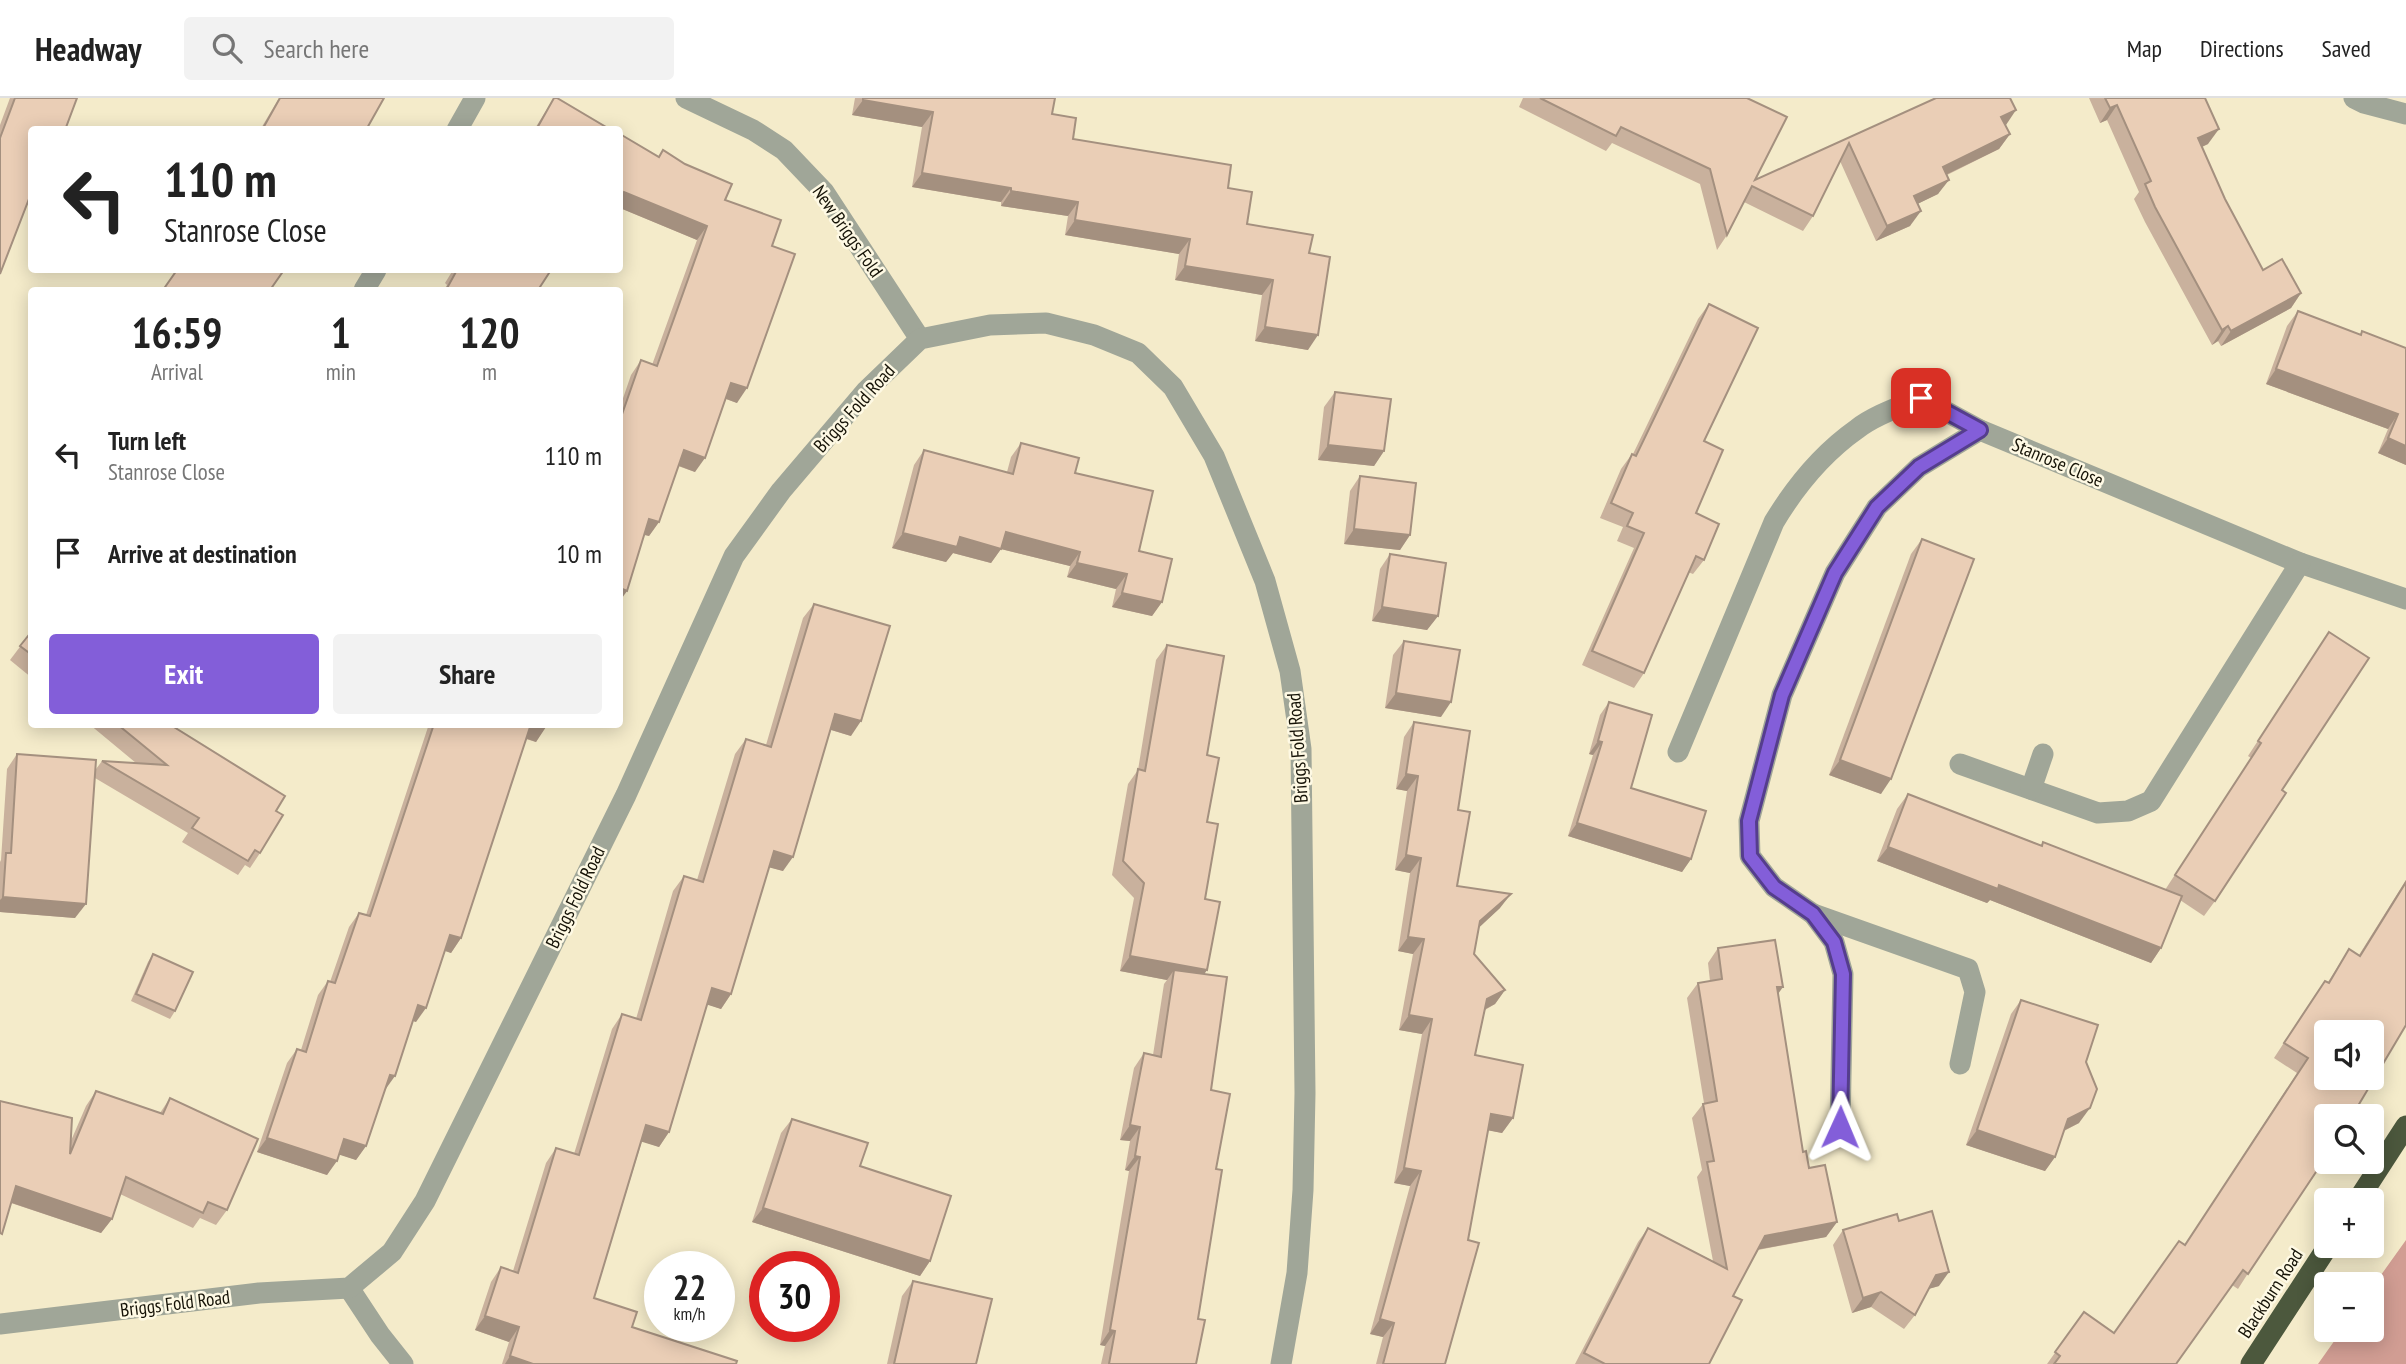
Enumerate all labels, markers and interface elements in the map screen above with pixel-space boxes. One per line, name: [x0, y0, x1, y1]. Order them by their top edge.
search box: [184, 17, 674, 80]
text: Headway: [35, 27, 142, 70]
icon: search: [208, 29, 246, 67]
text: Search here: [264, 32, 369, 65]
text: Map: [2127, 33, 2162, 64]
text: Directions: [2200, 33, 2284, 64]
text: Saved: [2322, 33, 2371, 64]
text: 110 m: [164, 147, 277, 211]
icon: left: [49, 154, 140, 245]
street label: New Briggs Fold: [808, 180, 888, 282]
text: Stanrose Close: [164, 209, 327, 251]
text: 16:59: [131, 305, 222, 360]
text: 1: [331, 305, 351, 360]
text: 120: [459, 305, 520, 360]
text: Arrival: [151, 357, 203, 386]
text: min: [326, 357, 356, 386]
text: m: [482, 357, 497, 386]
street label: Briggs Fold Road: [808, 359, 900, 457]
pin: [1891, 368, 1951, 428]
icon: arrive: [1902, 379, 1940, 417]
text: Turn left: [108, 424, 186, 457]
street label: Stanrose Close: [2009, 432, 2107, 492]
icon: left: [49, 436, 87, 474]
text: 110 m: [544, 439, 602, 472]
text: Stanrose Close: [108, 457, 225, 486]
icon: arrive: [49, 534, 87, 572]
text: Arrive at destination: [108, 537, 297, 570]
text: 10 m: [556, 537, 602, 570]
button: Exit: [49, 634, 319, 714]
button: Share: [333, 634, 602, 714]
street label: Briggs Fold Road: [1281, 692, 1313, 804]
street label: Briggs Fold Road: [540, 842, 610, 952]
map controls: [2314, 1020, 2384, 1342]
button: sound: [2314, 1020, 2384, 1090]
position arrow: [1803, 1090, 1877, 1164]
button: search: [2314, 1104, 2384, 1174]
button: +: [2314, 1188, 2384, 1258]
street label: Blackburn Road: [2232, 1244, 2308, 1342]
speed limit sign: 30: [749, 1251, 840, 1342]
text: 22: [673, 1264, 706, 1310]
button: −: [2314, 1272, 2384, 1342]
street label: Briggs Fold Road: [119, 1284, 231, 1322]
text: km/h: [674, 1302, 705, 1325]

